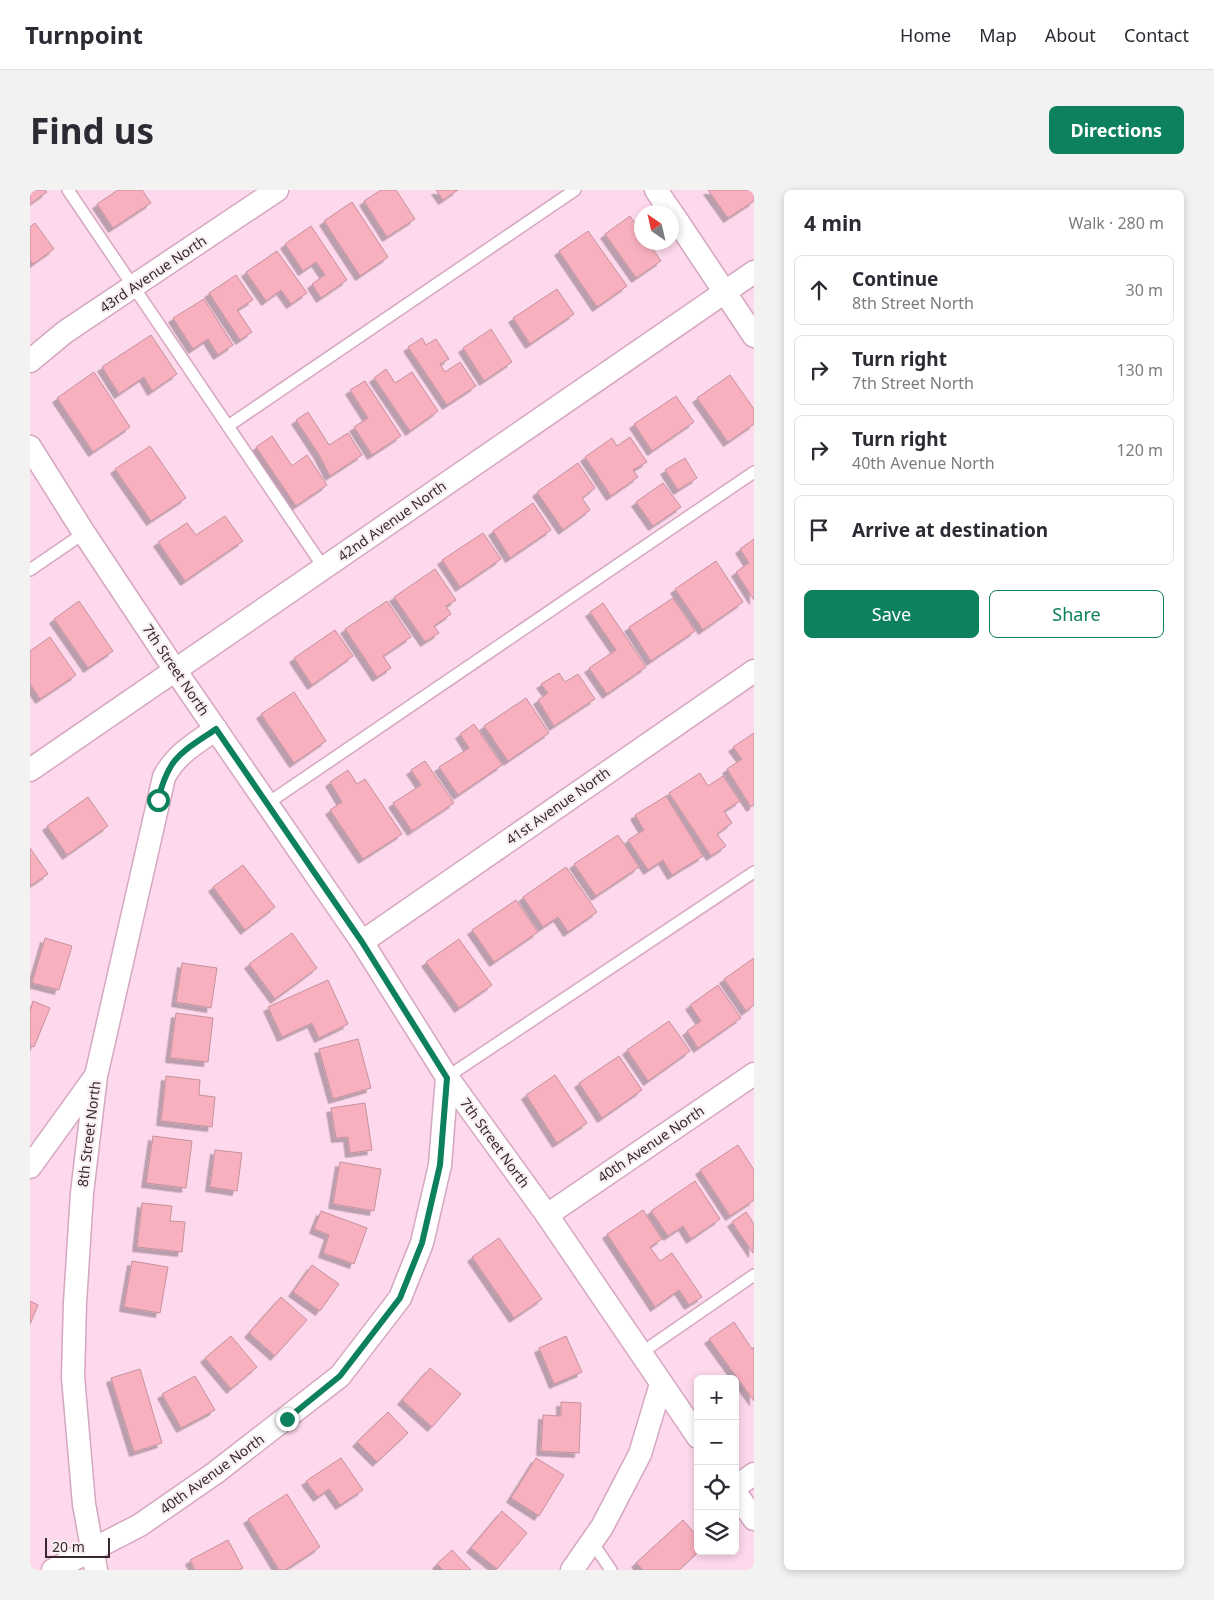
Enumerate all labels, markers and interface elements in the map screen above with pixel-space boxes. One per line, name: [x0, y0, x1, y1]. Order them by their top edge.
text: Turnpoint: [25, 18, 143, 51]
text: Home: [900, 23, 951, 47]
text: Map: [979, 23, 1017, 47]
text: About: [1045, 23, 1096, 47]
text: Contact: [1124, 23, 1189, 47]
button: Directions: [1049, 106, 1184, 154]
text: Find us: [30, 107, 154, 154]
north arrow: [634, 205, 679, 250]
text: 4 min: [804, 209, 862, 237]
text: Walk · 280 m: [1069, 212, 1164, 234]
street label: 43rd Avenue North: [96, 231, 210, 316]
text: Continue: [852, 266, 938, 292]
icon: ahead: [805, 276, 833, 304]
text: 30 m: [1126, 279, 1163, 301]
text: 8th Street North: [852, 292, 974, 314]
text: Turn right: [852, 346, 947, 372]
icon: right: [805, 356, 833, 384]
text: 130 m: [1116, 359, 1163, 381]
text: 7th Street North: [852, 372, 974, 394]
text: Turn right: [852, 426, 947, 452]
icon: right: [805, 436, 833, 464]
text: 120 m: [1116, 439, 1163, 461]
text: 40th Avenue North: [852, 452, 995, 474]
street label: 42nd Avenue North: [334, 476, 450, 565]
icon: arrive: [805, 516, 833, 544]
text: Arrive at destination: [852, 517, 1048, 543]
button: Save: [804, 590, 979, 638]
button: Share: [989, 590, 1164, 638]
street label: 7th Street North: [139, 620, 214, 719]
street label: 41st Avenue North: [502, 763, 613, 849]
route start: [147, 789, 170, 812]
street label: 8th Street North: [73, 1080, 104, 1188]
street label: 7th Street North: [456, 1094, 534, 1191]
street label: 40th Avenue North: [594, 1101, 708, 1186]
map controls: [694, 1375, 739, 1555]
button: +: [694, 1375, 739, 1420]
route end: [276, 1408, 299, 1431]
button: −: [694, 1420, 739, 1465]
street label: 40th Avenue North: [156, 1429, 268, 1518]
button: locate: [694, 1465, 739, 1510]
button: layers: [694, 1510, 739, 1555]
scale bar: [45, 1535, 110, 1558]
text: 20 m: [52, 1537, 85, 1556]

